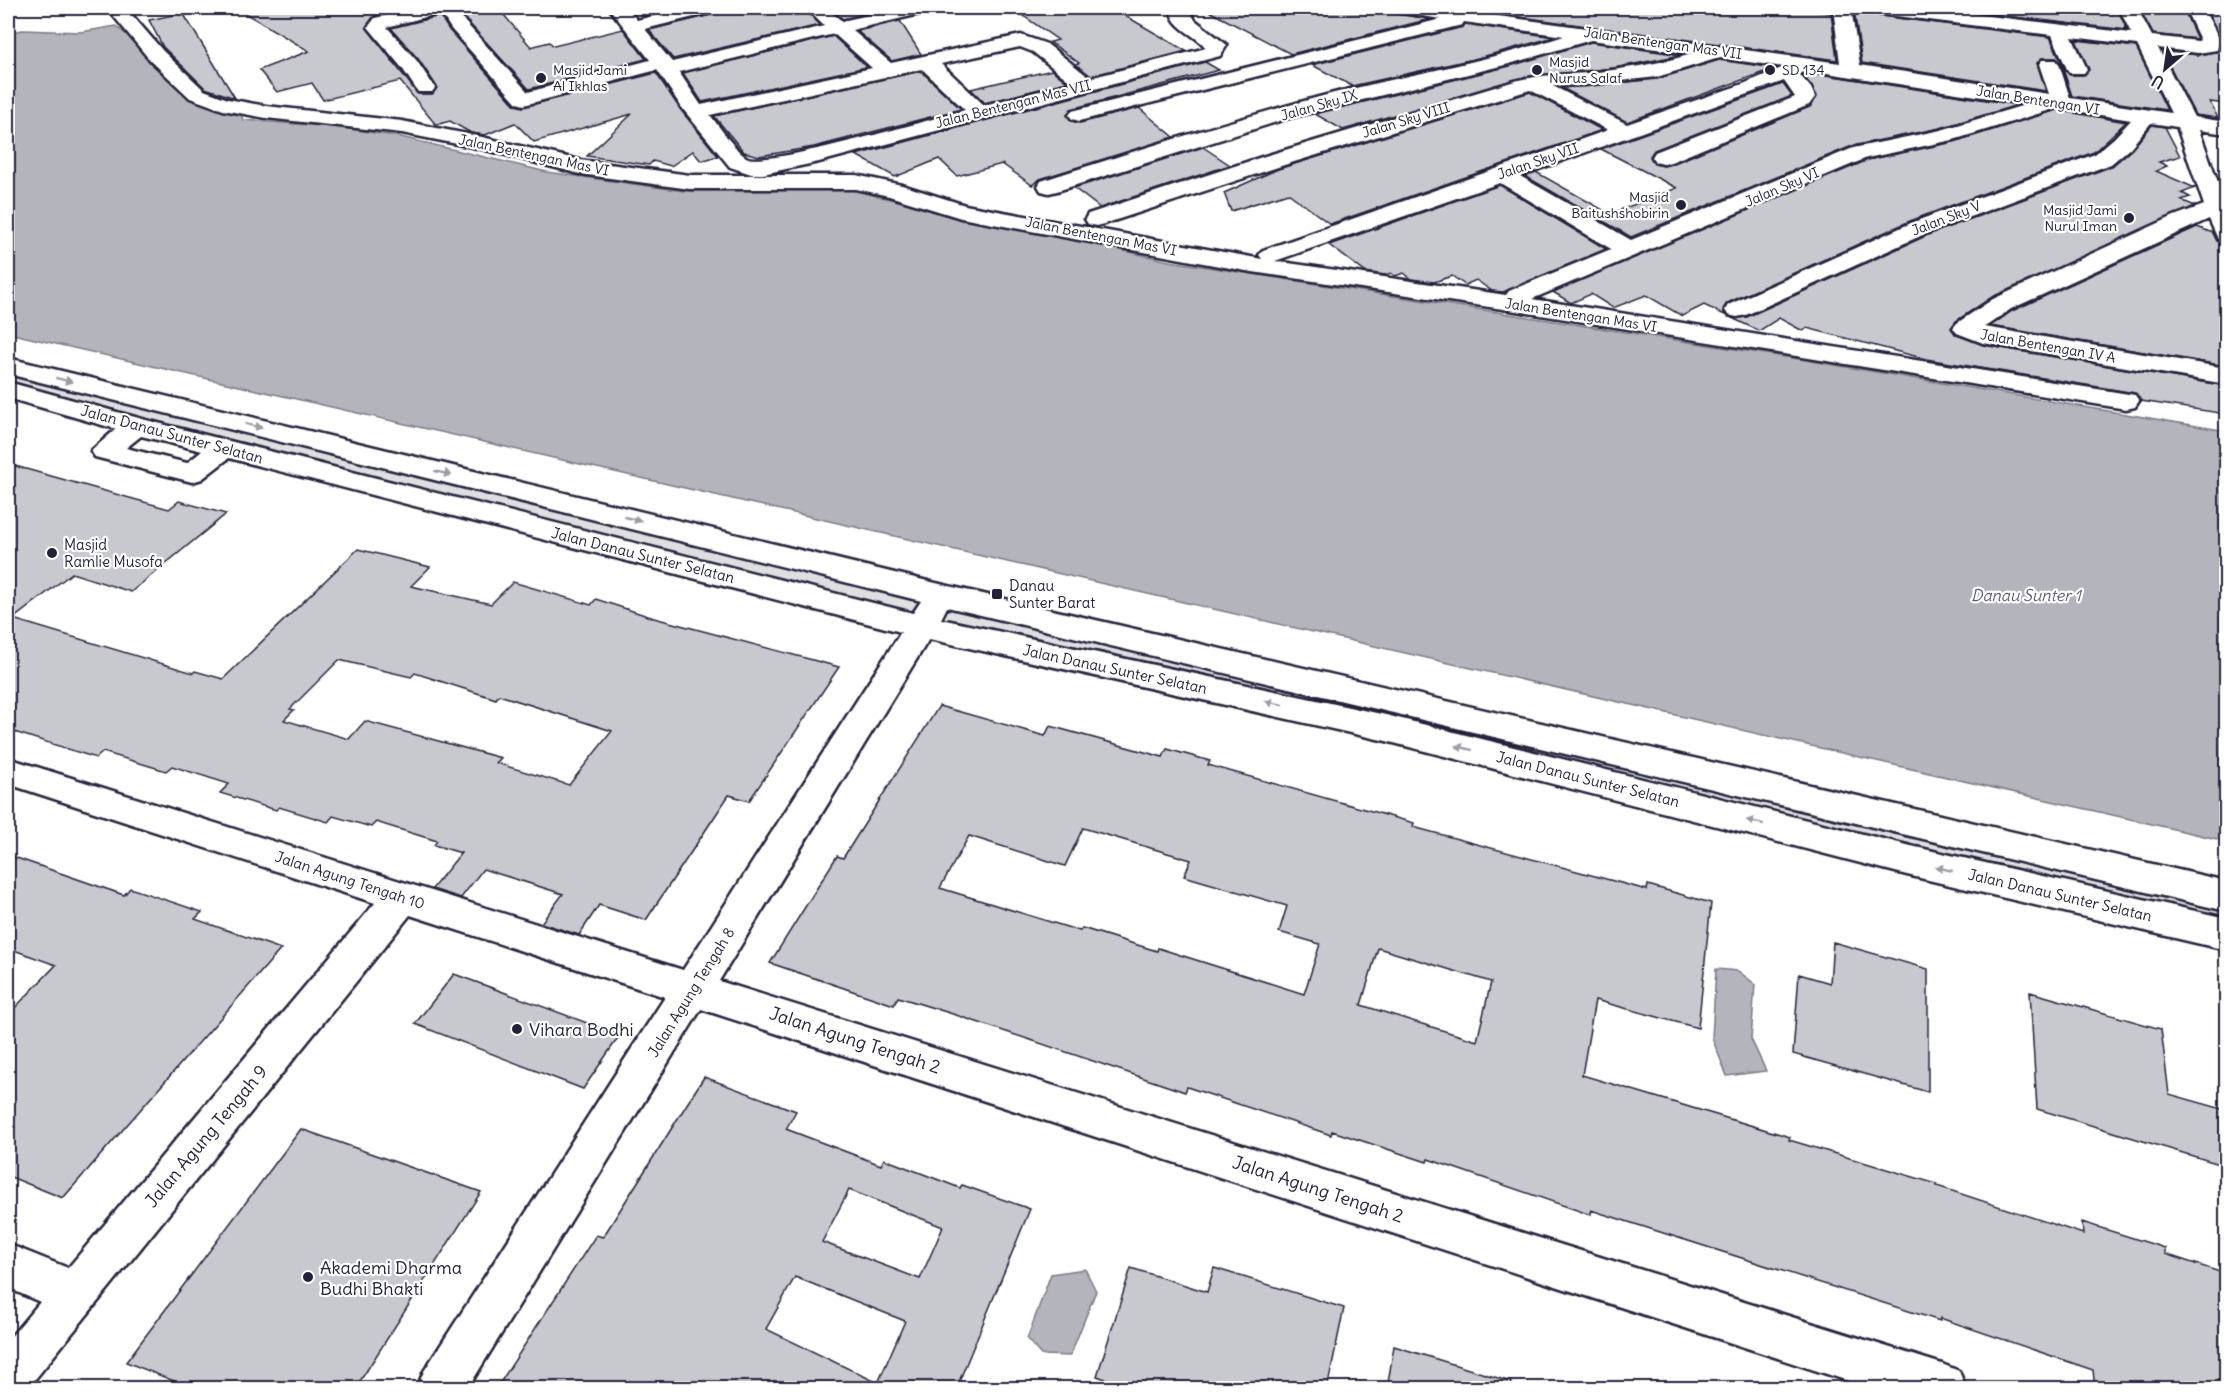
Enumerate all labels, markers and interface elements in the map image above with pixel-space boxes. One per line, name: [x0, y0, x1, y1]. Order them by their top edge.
street label: Jalan Bentengan Mas VII: [1583, 23, 1743, 63]
north arrow: [2135, 39, 2195, 99]
place label: Masjid Nurus Salaf: [1549, 53, 1622, 87]
place label: Masjid Jami Al Ikhlas: [553, 61, 627, 95]
place label: SD 134: [1782, 61, 1825, 79]
marker: Masjid Nurus Salaf: [1530, 63, 1544, 77]
marker: SD 134: [1763, 63, 1777, 77]
marker: Masjid Jami Al Ikhlas: [534, 71, 548, 85]
text: U: [2148, 71, 2167, 94]
street label: Jalan Bentengan Mas VII: [933, 76, 1093, 132]
street label: Jalan Bentengan VI: [1975, 81, 2101, 119]
street label: Jalan Sky IX: [1279, 85, 1360, 125]
street label: Jalan Sky VIII: [1360, 98, 1452, 142]
street label: Jalan Bentengan Mas VI: [457, 130, 611, 180]
street label: Jalan Sky VII: [1495, 139, 1581, 183]
street label: Jalan Sky VI: [1742, 163, 1822, 211]
place label: Masjid Baitushshobirin: [1571, 188, 1669, 222]
street label: Jalan Sky V: [1909, 196, 1983, 239]
marker: Masjid Baitushshobirin: [1674, 198, 1688, 212]
place label: Masjid Jami Nurul Iman: [2043, 201, 2117, 235]
marker: Masjid Jami Nurul Iman: [2122, 211, 2136, 225]
street label: Jalan Bentengan Mas VI: [1024, 213, 1178, 259]
street label: Jalan Bentengan Mas VI: [1504, 294, 1658, 336]
street label: Jalan Bentengan IV A: [1979, 325, 2117, 367]
one-way arrow: [55, 376, 73, 386]
street label: Jalan Danau Sunter Selatan: [79, 400, 266, 468]
one-way arrow: [245, 422, 263, 432]
one-way arrow: [434, 468, 452, 478]
one-way arrow: [623, 514, 642, 524]
street label: Jalan Danau Sunter Selatan: [549, 523, 737, 587]
place label: Masjid Ramlie Musofa: [64, 535, 163, 571]
marker: Masjid Ramlie Musofa: [45, 546, 59, 560]
place label: Danau Sunter Barat: [1009, 576, 1095, 612]
water label: Danau Sunter 1: [1971, 585, 2083, 605]
marker: Danau Sunter Barat: [990, 587, 1004, 601]
street label: Jalan Danau Sunter Selatan: [1021, 640, 1209, 698]
one-way arrow: [1265, 698, 1284, 708]
one-way arrow: [1455, 742, 1474, 752]
street label: Jalan Danau Sunter Selatan: [1494, 747, 1682, 811]
one-way arrow: [1746, 816, 1764, 826]
street label: Jalan Agung Tengah 10: [273, 847, 427, 913]
one-way arrow: [1935, 863, 1954, 873]
street label: Jalan Danau Sunter Selatan: [1966, 865, 2154, 925]
street label: Jalan Agung Tengah 8: [643, 924, 739, 1060]
street label: Jalan Agung Tengah 2: [767, 1001, 944, 1079]
place label: Vihara Bodhi: [529, 1018, 634, 1041]
marker: Vihara Bodhi: [510, 1022, 524, 1036]
street label: Jalan Agung Tengah 9: [140, 1060, 272, 1212]
street label: Jalan Agung Tengah 2: [1230, 1150, 1407, 1228]
place label: Akademi Dharma Budhi Bhakti: [320, 1256, 462, 1300]
marker: Akademi Dharma Budhi Bhakti: [301, 1270, 315, 1284]

